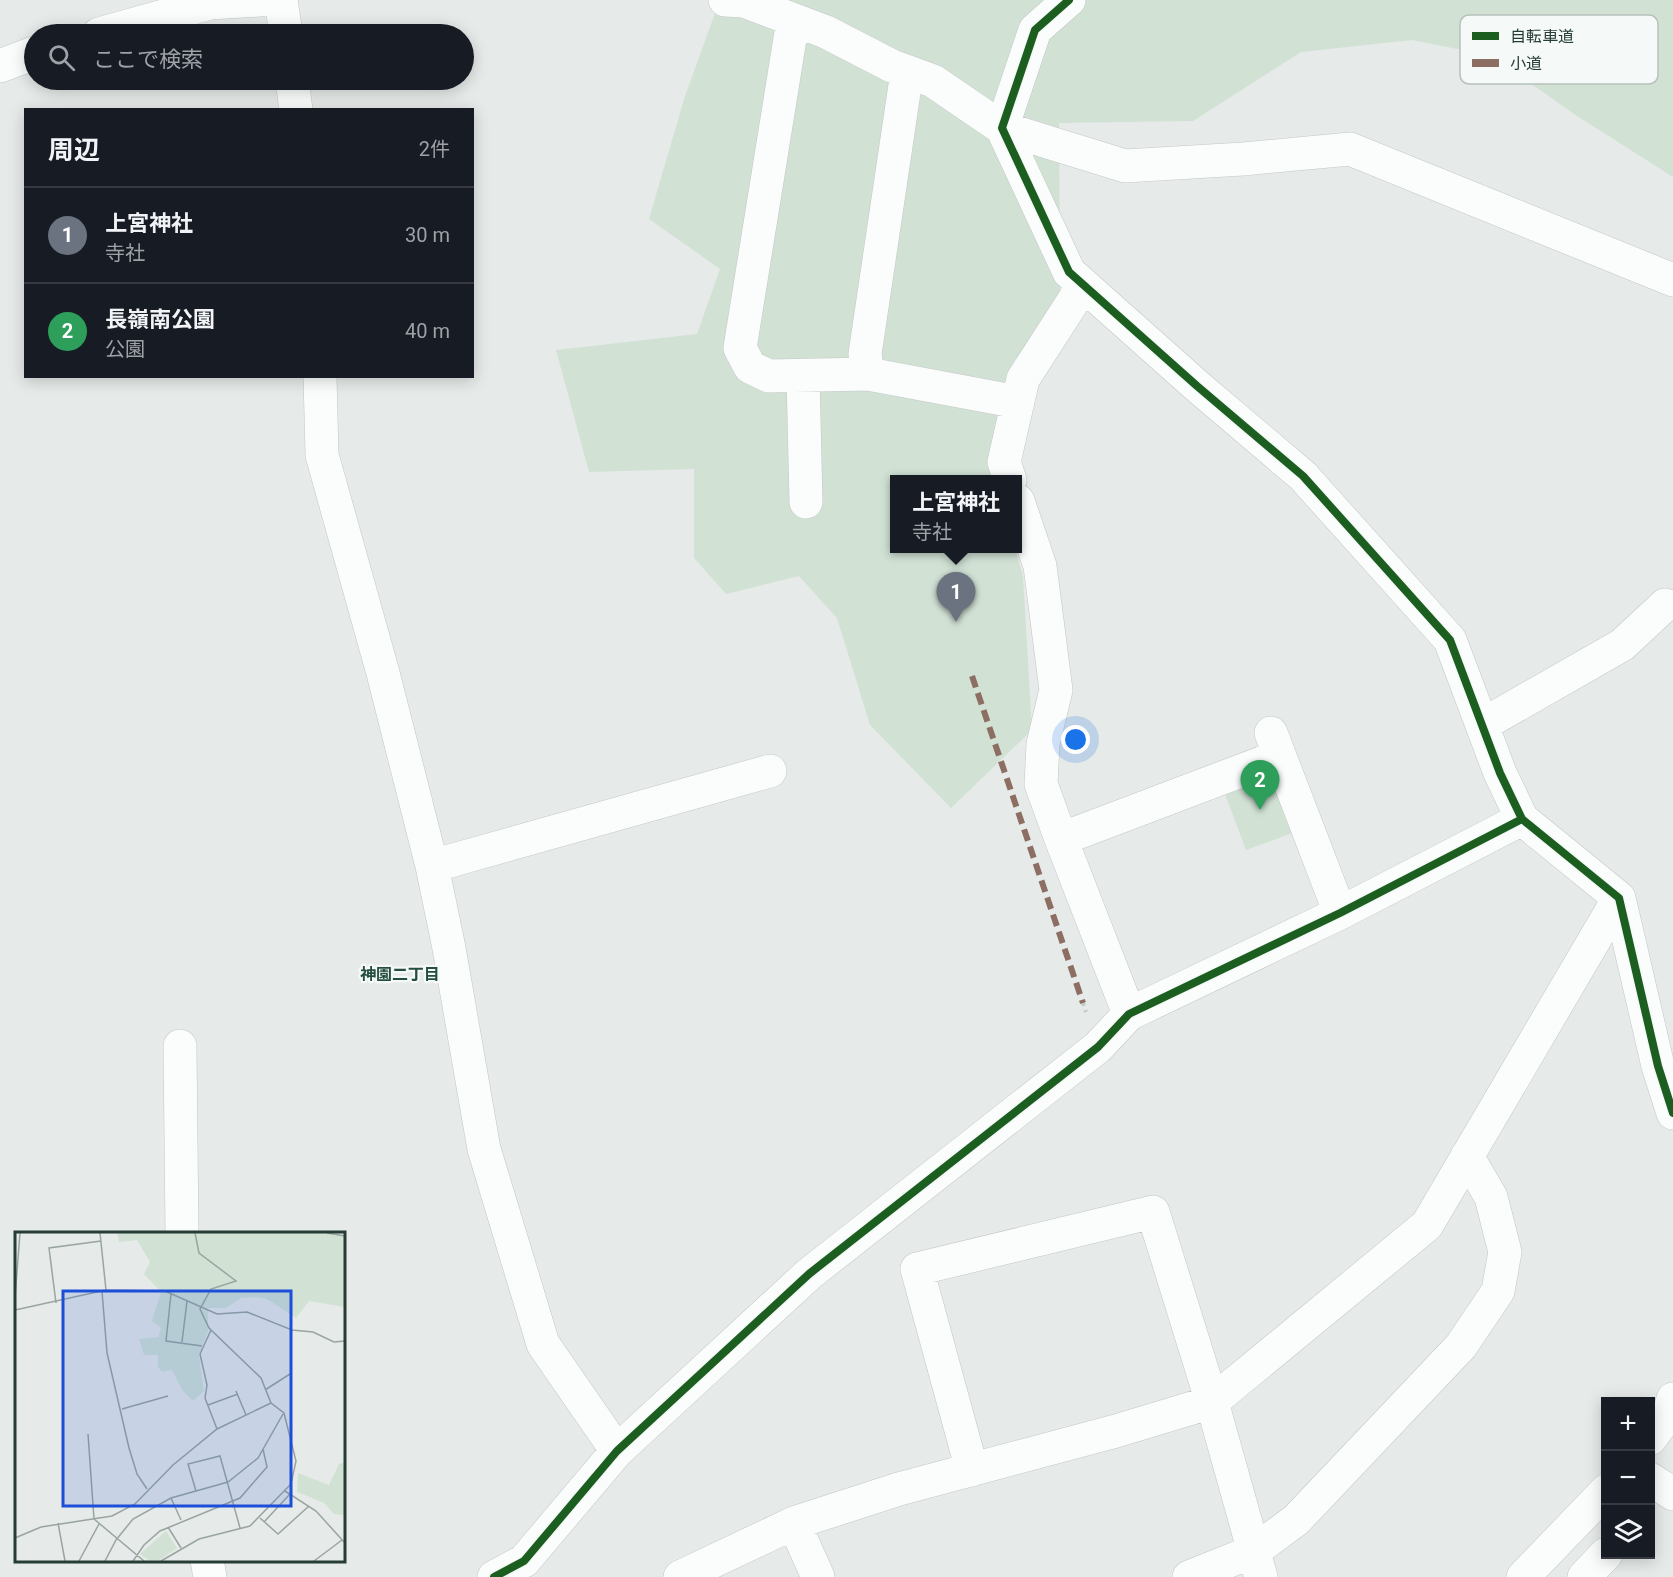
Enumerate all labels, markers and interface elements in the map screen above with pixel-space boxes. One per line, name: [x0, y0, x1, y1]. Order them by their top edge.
legend: [1460, 15, 1658, 84]
search box: [24, 24, 474, 90]
text: 自転車道: [1510, 27, 1574, 46]
icon: search: [45, 41, 78, 74]
text: ここで検索: [93, 47, 203, 72]
text: 小道: [1510, 54, 1542, 73]
text: 周辺: [48, 135, 100, 165]
text: 2件: [419, 137, 450, 161]
text: 上宮神社: [105, 211, 193, 236]
text: 1: [62, 223, 73, 247]
text: 30 m: [405, 223, 450, 247]
text: 寺社: [105, 241, 145, 265]
text: 長嶺南公園: [105, 307, 215, 332]
text: 2: [62, 319, 73, 343]
text: 40 m: [405, 319, 450, 343]
text: 公園: [105, 337, 145, 361]
popup: [890, 475, 1022, 553]
text: 上宮神社: [912, 490, 1000, 515]
text: 寺社: [912, 520, 952, 544]
pin: 1: [936, 572, 976, 622]
your location: [1061, 725, 1090, 754]
pin: 2: [1240, 760, 1280, 810]
district label: 神園二丁目: [360, 965, 440, 984]
inset map: [15, 1232, 345, 1562]
map controls: [1601, 1397, 1655, 1559]
button: +: [1601, 1397, 1655, 1451]
button: −: [1601, 1451, 1655, 1505]
button: layers: [1601, 1505, 1655, 1559]

